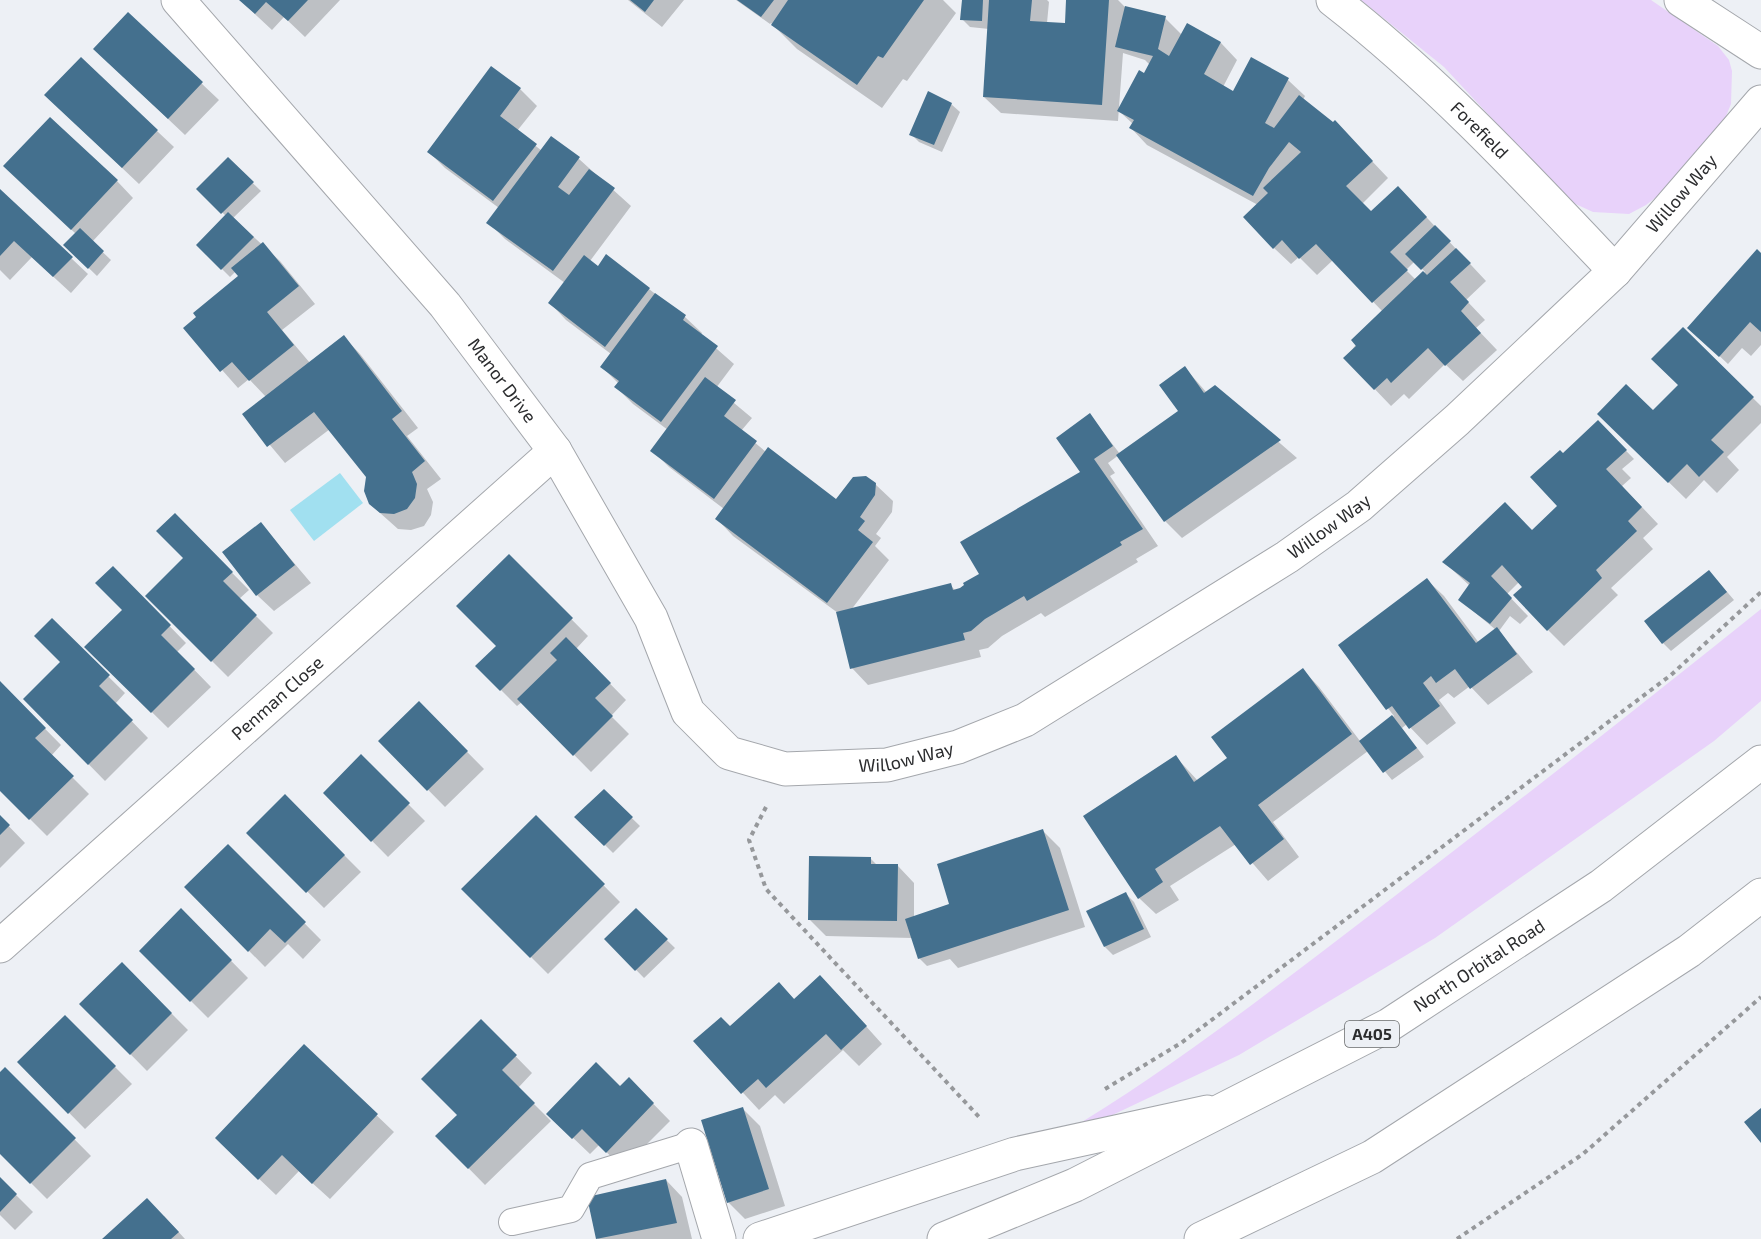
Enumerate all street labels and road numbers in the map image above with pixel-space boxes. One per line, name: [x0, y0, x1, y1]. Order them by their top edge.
street label: Forefield: [1446, 96, 1513, 163]
street label: Willow Way: [1641, 149, 1721, 237]
street label: Manor Drive: [464, 333, 542, 427]
street label: Willow Way: [1283, 489, 1375, 563]
street label: Penman Close: [227, 651, 327, 744]
street label: Willow Way: [858, 736, 956, 776]
street label: North Orbital Road: [1409, 914, 1549, 1016]
road number: A405: [1345, 1021, 1399, 1047]

